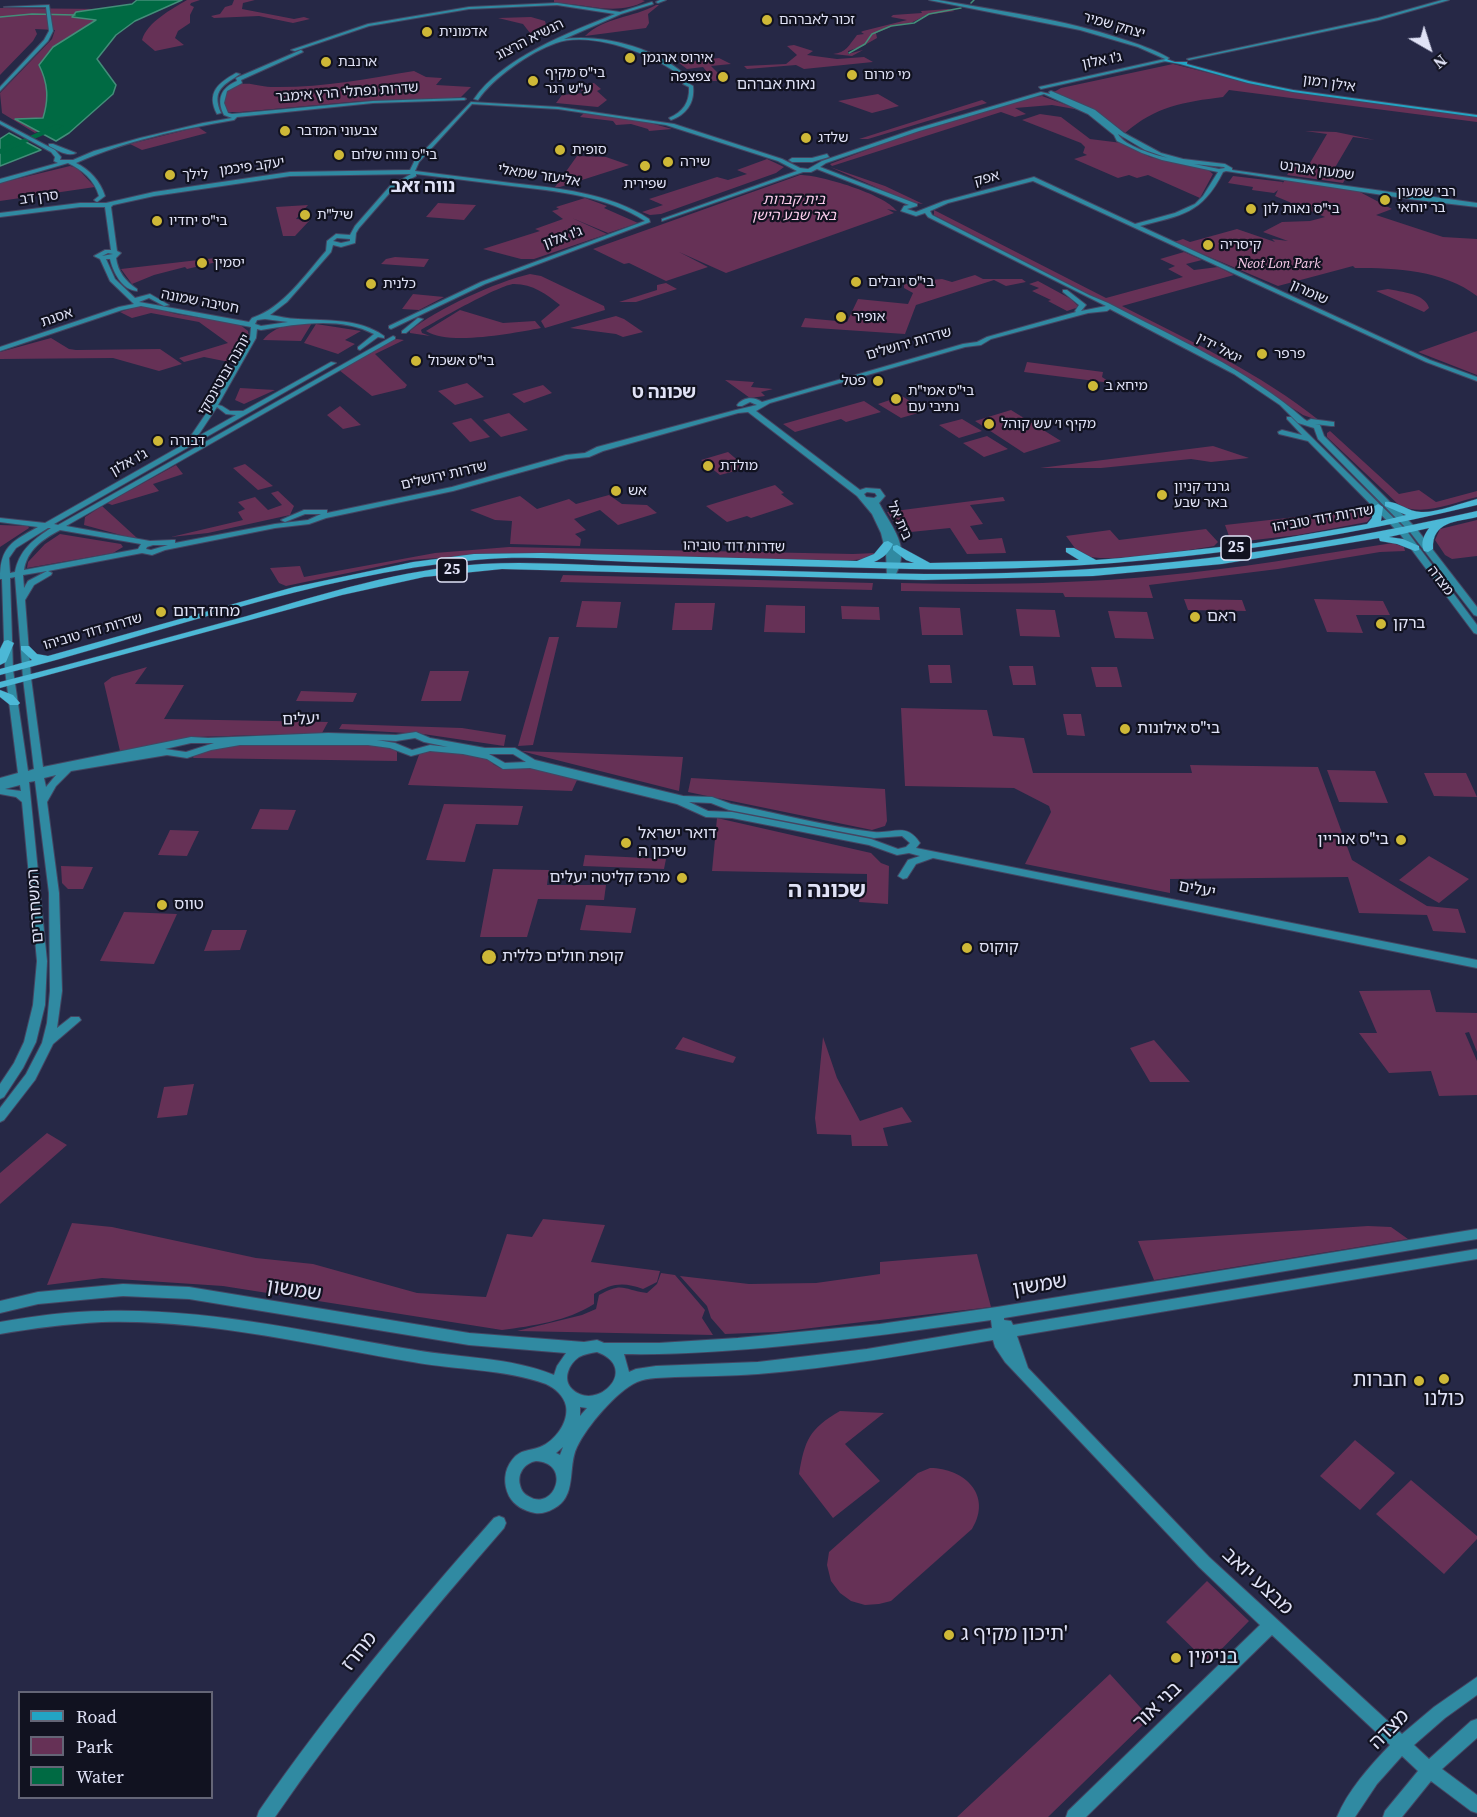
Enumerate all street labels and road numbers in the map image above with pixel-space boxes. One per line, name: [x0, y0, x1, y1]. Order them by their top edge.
street label: יצחק שמיר: [1081, 9, 1147, 43]
street label: הנשיא הרצוג: [493, 16, 567, 64]
street label: ג'ו אלון: [1081, 49, 1123, 73]
street label: אילן רמון: [1302, 72, 1356, 96]
street label: שדרות נפתלי הרץ אימבר: [275, 80, 419, 106]
street label: יעקב פיכמן: [218, 154, 286, 180]
street label: שמעון אגרנט: [1279, 157, 1355, 185]
street label: אליעזר שמאלי: [497, 161, 581, 191]
street label: אפק: [972, 168, 1002, 190]
street label: סרן דב: [19, 187, 59, 209]
street label: ג'ו אלון: [541, 223, 585, 253]
street label: שומרון: [1287, 277, 1331, 309]
street label: חטיבה שמונה: [160, 286, 240, 318]
street label: אסנת: [39, 305, 75, 331]
street label: שדרות ירושלים: [864, 324, 954, 364]
street label: יגאל ידין: [1193, 330, 1245, 368]
street label: יוהנה זבוטינסקי: [195, 331, 255, 419]
street label: ג'ו אלון: [107, 446, 151, 480]
street label: שדרות ירושלים: [399, 458, 489, 494]
street label: בית אל: [883, 499, 915, 543]
street label: שדרות דוד טוביהו: [1271, 502, 1375, 536]
road number: 25: [1221, 536, 1251, 560]
street label: שדרות דוד טוביהו: [683, 538, 785, 556]
road number: 25: [437, 558, 467, 582]
street label: מצדה: [1423, 563, 1457, 599]
street label: שדרות דוד טוביהו: [42, 610, 144, 654]
street label: יעלים: [282, 710, 320, 730]
street label: המשחררים: [24, 868, 48, 944]
street label: יעלים: [1177, 877, 1217, 903]
street label: שמשון: [1011, 1270, 1069, 1302]
street label: שמשון: [265, 1275, 323, 1307]
street label: מבצע יואב: [1217, 1543, 1297, 1621]
street label: מחרז: [337, 1628, 383, 1676]
street label: בני אור: [1129, 1677, 1187, 1735]
street label: מצדה: [1365, 1705, 1415, 1755]

